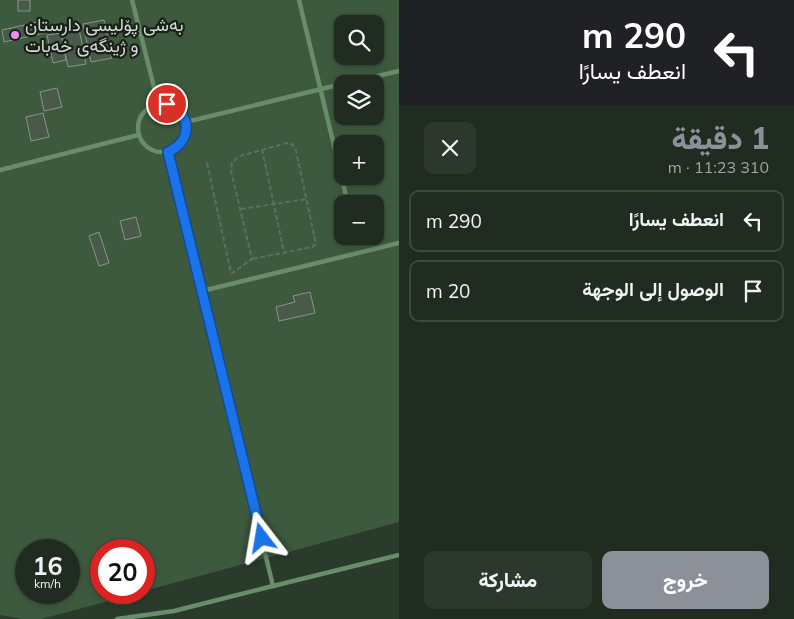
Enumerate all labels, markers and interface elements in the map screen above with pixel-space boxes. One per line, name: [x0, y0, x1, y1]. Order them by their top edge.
place label: بەشی پۆلیسی دارستان و ژینگەی خەبات: [25, 13, 184, 57]
text: 290 m: [582, 13, 686, 57]
map controls: [334, 15, 384, 245]
button: search: [334, 15, 384, 65]
icon: left: [704, 20, 769, 85]
marker: بەشی پۆلیسی دارستان و ژینگەی خەبات: [9, 29, 21, 41]
text: انعطف يسارًا: [579, 57, 686, 85]
button: layers: [334, 75, 384, 125]
pin: [146, 83, 188, 125]
icon: arrive: [153, 90, 181, 118]
text: 1 دقيقة: [671, 119, 769, 157]
button: close: [424, 122, 476, 174]
button: +: [334, 135, 384, 185]
text: 310 m · 11:23: [668, 157, 769, 177]
button: −: [334, 195, 384, 245]
text: انعطف يسارًا: [629, 207, 724, 231]
icon: left: [739, 207, 767, 235]
text: 290 m: [426, 209, 482, 233]
text: الوصول إلى الوجهة: [582, 277, 724, 301]
icon: arrive: [739, 277, 767, 305]
text: 20 m: [426, 279, 470, 303]
position arrow: [235, 511, 287, 563]
speed limit sign: 20: [90, 539, 155, 604]
text: 16: [32, 550, 63, 581]
button: مشاركة: [424, 551, 592, 609]
button: خروج: [602, 551, 769, 609]
text: km/h: [34, 576, 61, 591]

